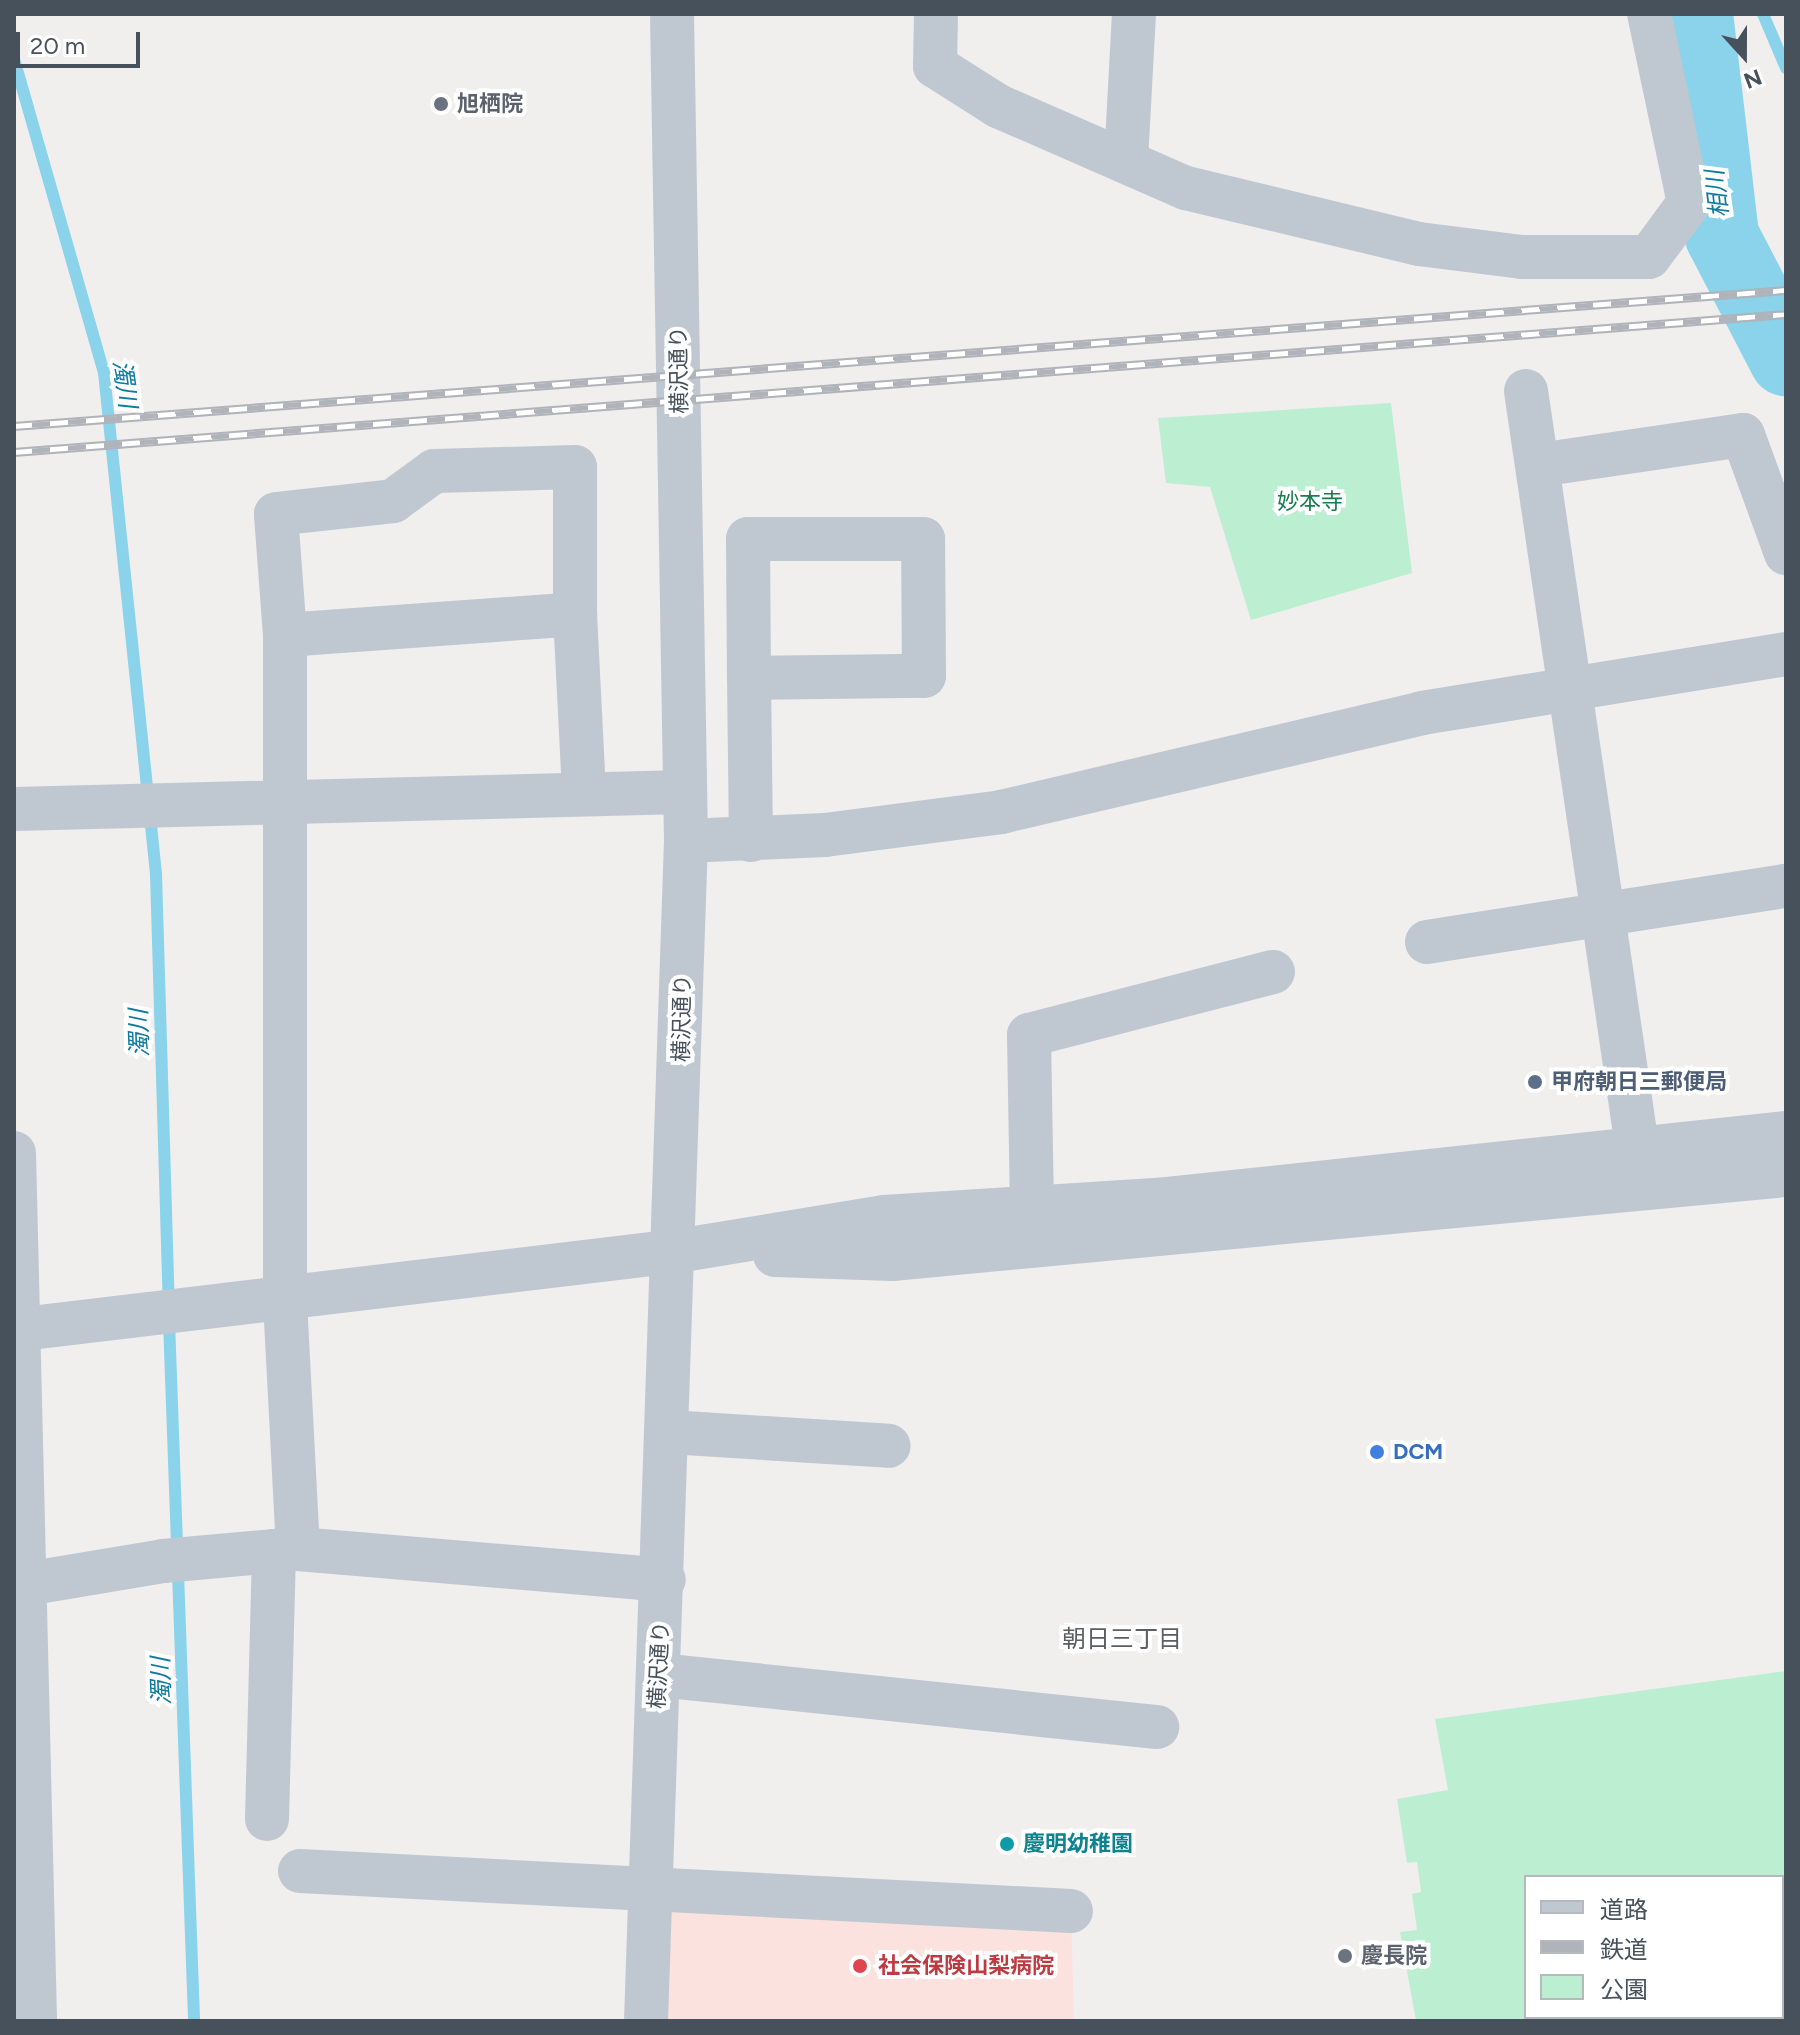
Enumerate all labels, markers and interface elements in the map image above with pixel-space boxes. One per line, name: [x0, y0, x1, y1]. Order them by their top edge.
scale bar: [20, 16, 144, 66]
north arrow: [1704, 16, 1784, 96]
text: 20 m: [30, 31, 85, 60]
text: N: [1740, 63, 1766, 95]
place label: 旭栖院: [457, 91, 523, 117]
marker: 旭栖院: [432, 95, 450, 113]
water label: 相川: [1700, 168, 1734, 220]
street label: 横沢通り: [665, 326, 693, 414]
water label: 濁川: [107, 358, 143, 410]
park label: 妙本寺: [1277, 489, 1343, 515]
street label: 横沢通り: [668, 974, 696, 1062]
water label: 濁川: [124, 1009, 154, 1057]
place label: 甲府朝日三郵便局: [1551, 1069, 1727, 1095]
marker: 甲府朝日三郵便局: [1526, 1073, 1544, 1091]
place label: DCM: [1393, 1439, 1443, 1465]
marker: DCM: [1368, 1443, 1386, 1461]
street label: 横沢通り: [644, 1620, 674, 1710]
district label: 朝日三丁目: [1062, 1625, 1182, 1653]
water label: 濁川: [146, 1657, 176, 1705]
place label: 慶明幼稚園: [1023, 1831, 1133, 1857]
marker: 慶明幼稚園: [998, 1835, 1016, 1853]
legend: [1524, 1875, 1784, 2019]
text: 道路: [1600, 1895, 1648, 1924]
text: 鉄道: [1600, 1935, 1648, 1964]
place label: 慶長院: [1361, 1943, 1427, 1969]
marker: 慶長院: [1336, 1947, 1354, 1965]
place label: 社会保険山梨病院: [878, 1953, 1054, 1979]
marker: 社会保険山梨病院: [849, 1955, 871, 1977]
text: 公園: [1600, 1975, 1648, 2004]

